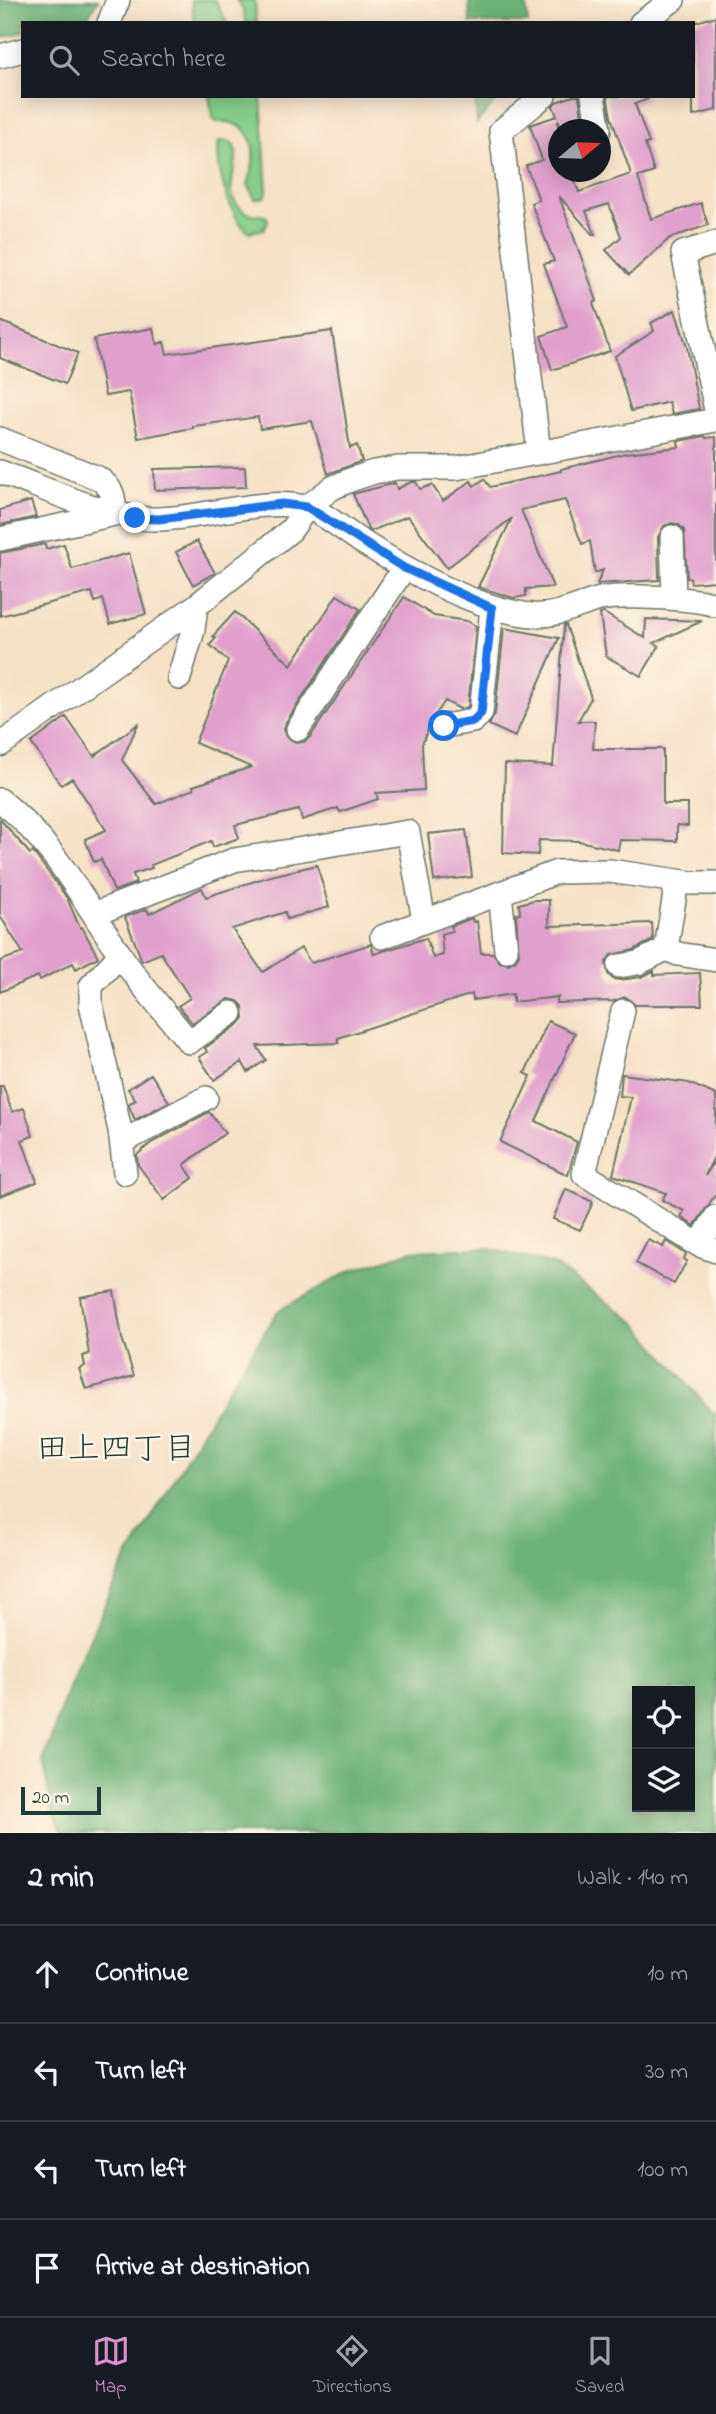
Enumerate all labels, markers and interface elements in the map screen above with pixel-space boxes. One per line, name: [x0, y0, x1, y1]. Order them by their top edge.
search box: [21, 21, 695, 98]
icon: search: [45, 41, 83, 79]
text: Search here: [101, 41, 226, 79]
north arrow: [548, 119, 611, 182]
route end: [119, 502, 150, 533]
route start: [428, 710, 459, 741]
district label: 田上四丁目: [36, 1427, 196, 1474]
map controls: [632, 1686, 695, 1812]
button: locate: [632, 1686, 695, 1749]
button: layers: [632, 1749, 695, 1812]
scale bar: [21, 1784, 102, 1816]
text: 20 m: [32, 1785, 69, 1812]
text: 2 min: [28, 1857, 94, 1901]
text: Walk · 140 m: [577, 1862, 688, 1895]
icon: ahead: [28, 1955, 66, 1993]
text: Continue: [95, 1955, 188, 1993]
text: 10 m: [647, 1958, 688, 1991]
icon: left: [28, 2053, 66, 2091]
text: Turn left: [95, 2053, 186, 2091]
text: 30 m: [645, 2056, 688, 2089]
icon: left: [28, 2151, 66, 2189]
text: Turn left: [95, 2151, 186, 2189]
text: 100 m: [637, 2154, 688, 2187]
icon: arrive: [28, 2249, 66, 2287]
text: Arrive at destination: [95, 2249, 310, 2287]
tab: Map: [92, 2332, 130, 2401]
tab: Directions: [313, 2332, 392, 2401]
tab: Saved: [575, 2332, 624, 2401]

